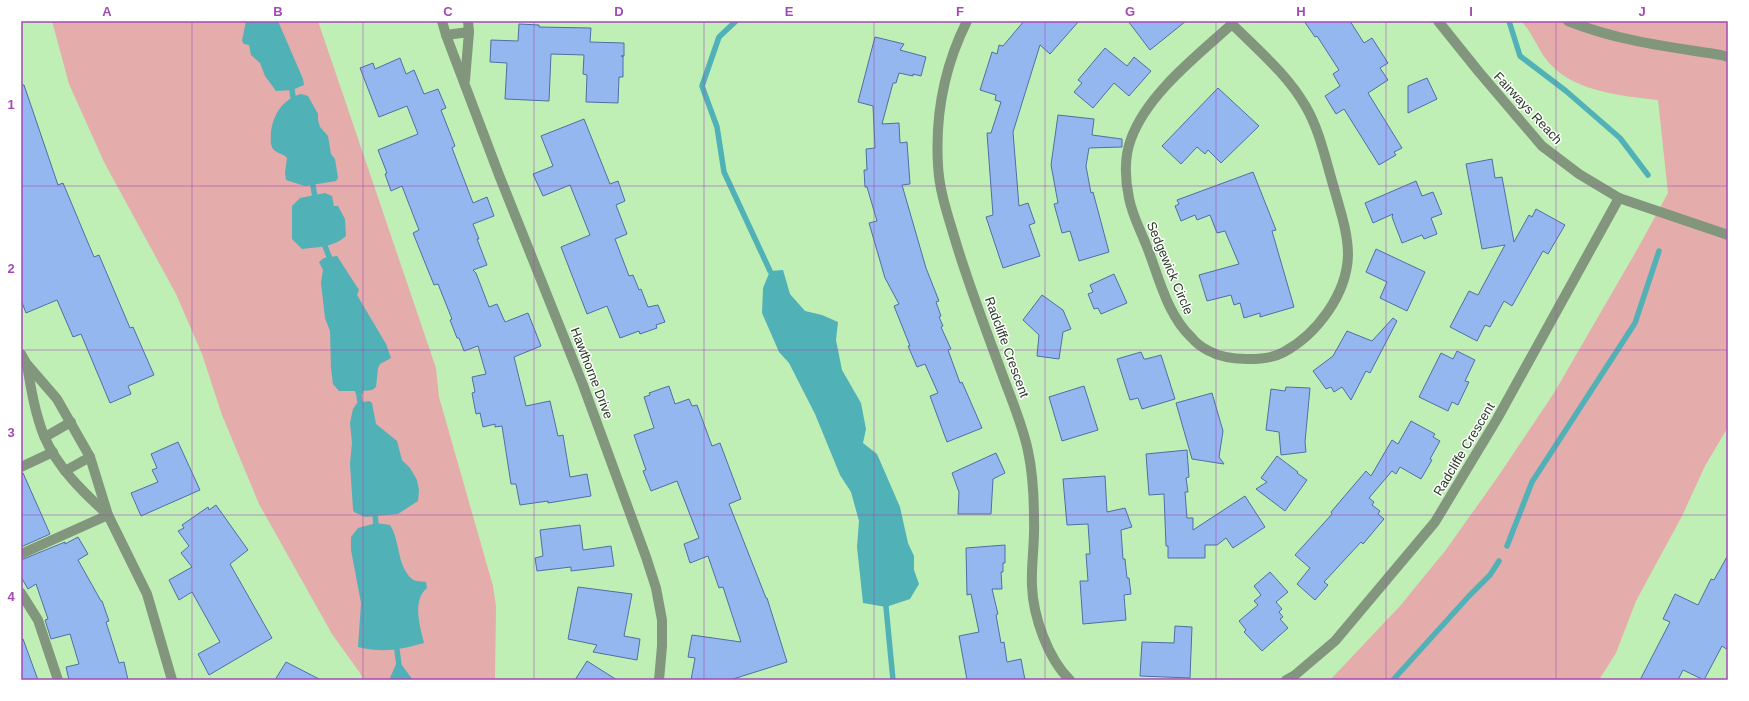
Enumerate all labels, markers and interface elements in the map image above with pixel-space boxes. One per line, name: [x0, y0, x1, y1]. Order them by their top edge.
text: A: [102, 4, 112, 19]
text: B: [273, 4, 283, 19]
text: C: [443, 4, 453, 19]
text: D: [614, 4, 624, 19]
text: E: [785, 4, 794, 19]
text: F: [956, 4, 964, 19]
text: G: [1125, 4, 1135, 19]
text: H: [1296, 4, 1306, 19]
text: I: [1469, 4, 1473, 19]
text: J: [1638, 4, 1646, 19]
street label: Fairways Reach: [1491, 69, 1565, 147]
text: 1: [7, 97, 15, 112]
street label: Sedgewick Circle: [1144, 219, 1196, 317]
text: 2: [7, 261, 15, 276]
street label: Radcliffe Crescent: [982, 295, 1032, 400]
street label: Hawthorne Drive: [568, 325, 616, 421]
street label: Radcliffe Crescent: [1430, 399, 1498, 498]
text: 3: [7, 425, 15, 440]
text: 4: [7, 589, 15, 604]

